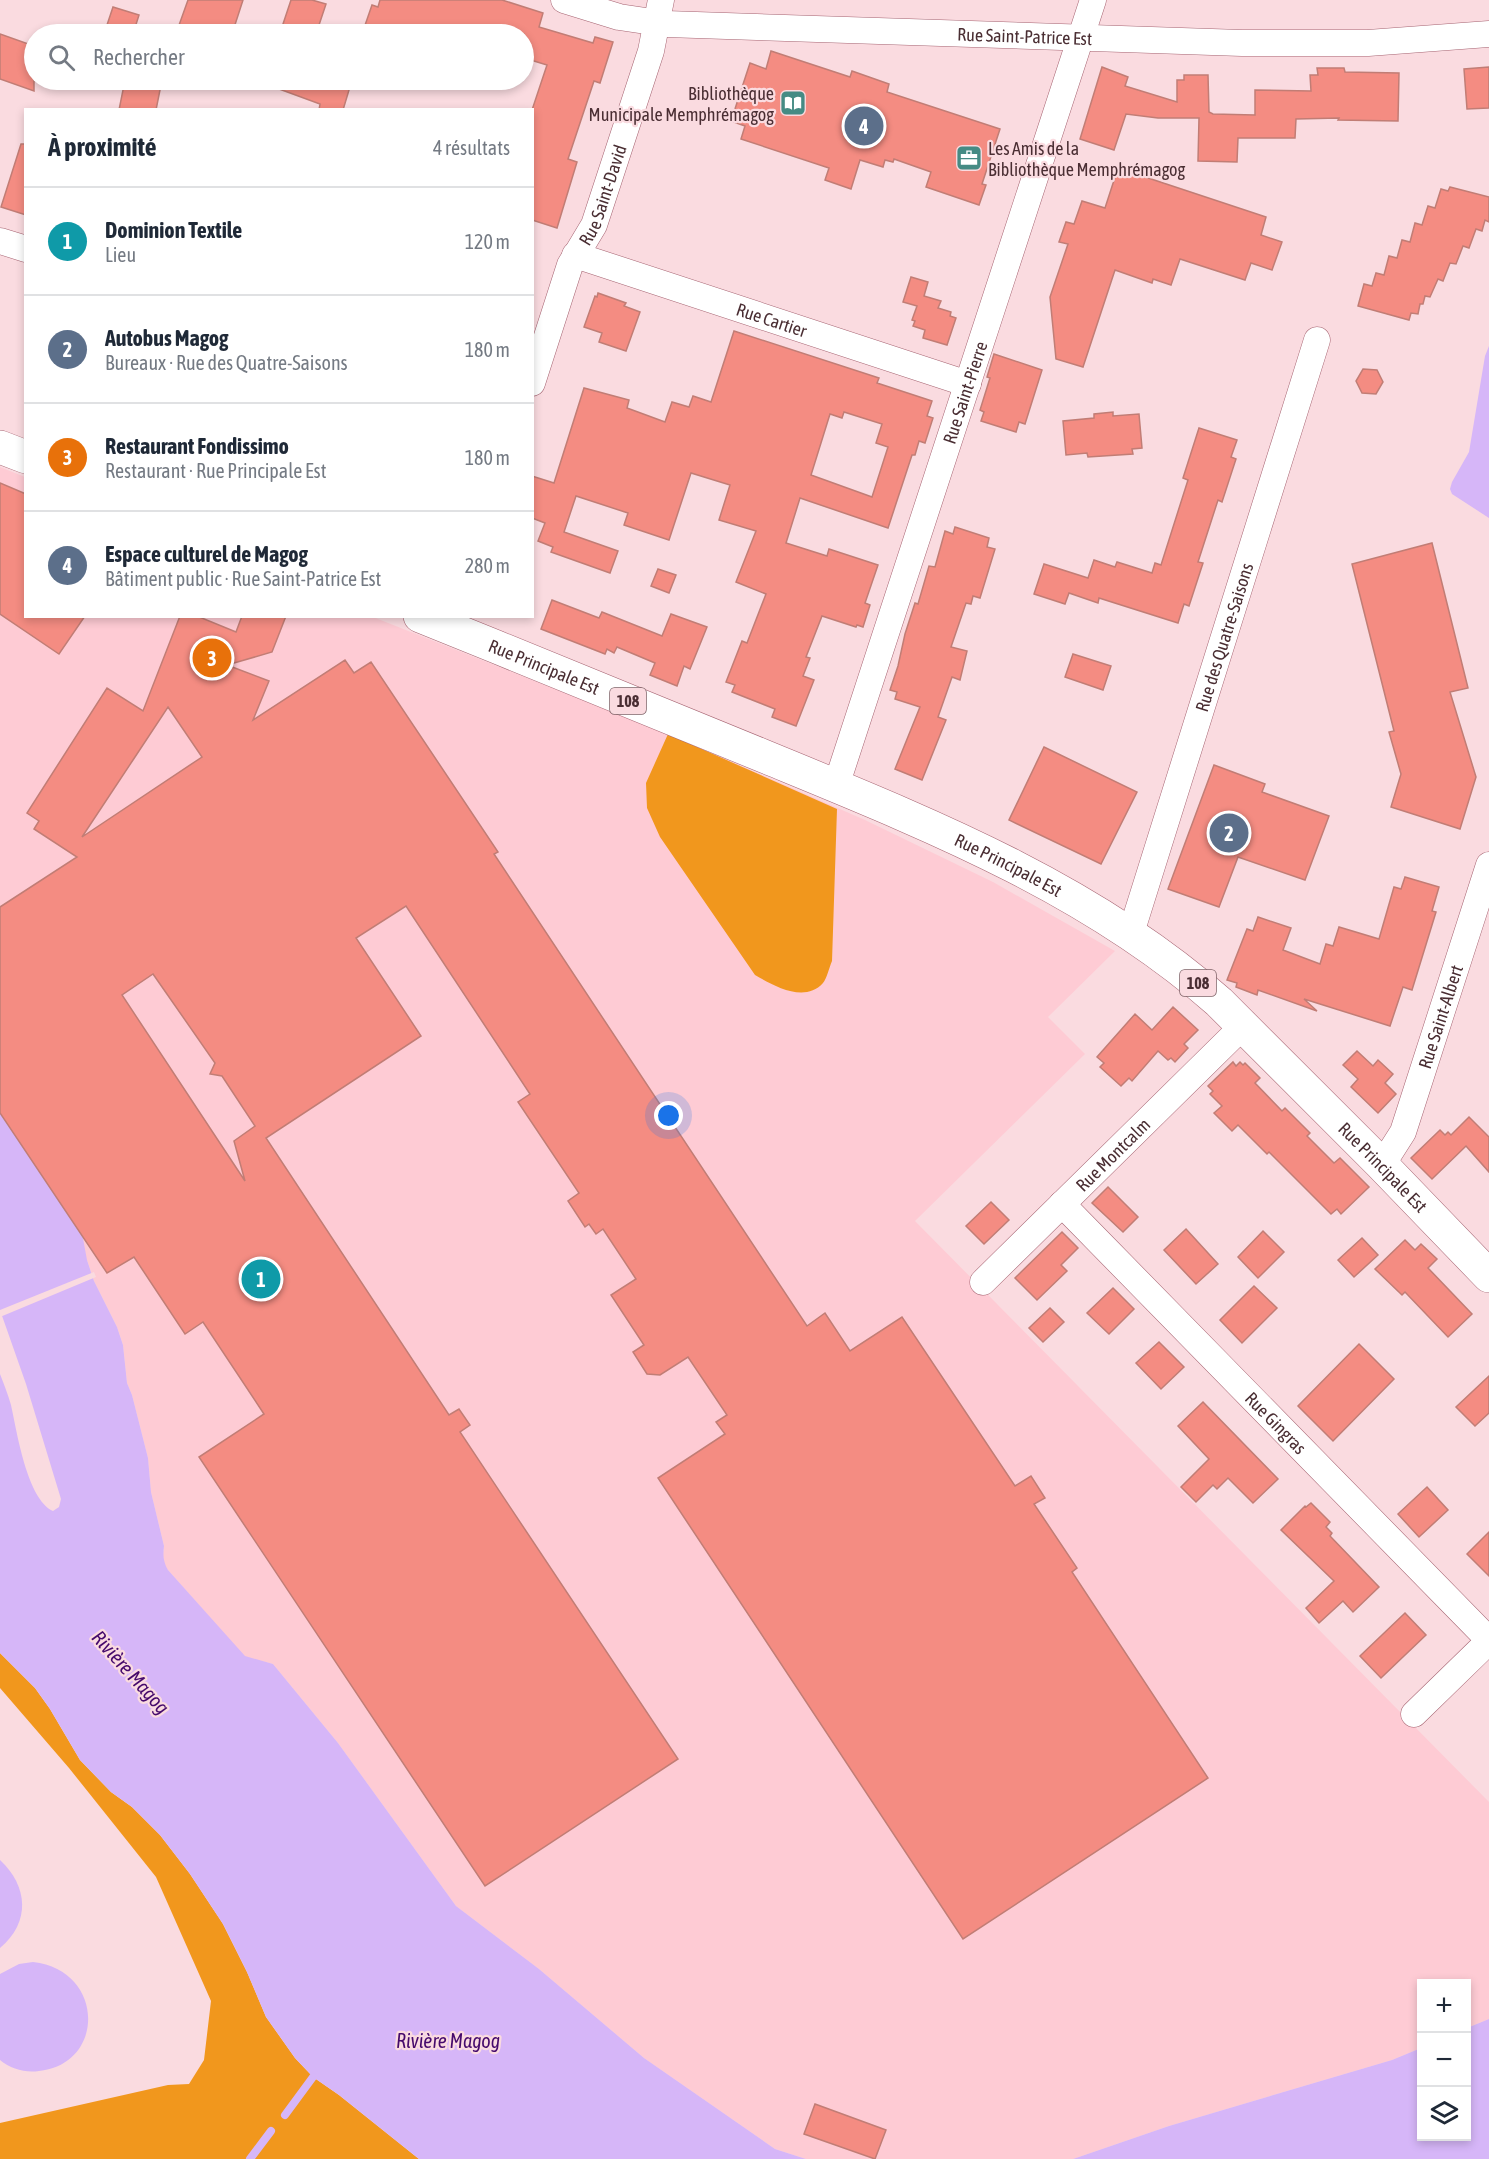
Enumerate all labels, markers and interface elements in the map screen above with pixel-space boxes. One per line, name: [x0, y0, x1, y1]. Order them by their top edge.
street label: Rue Saint-Patrice Est: [957, 23, 1092, 49]
search box: [24, 24, 534, 90]
icon: search: [45, 41, 78, 74]
text: Rechercher: [93, 44, 184, 70]
place label: Bibliothèque Municipale Memphrémagog: [589, 83, 774, 125]
library icon: Bibliothèque Municipale Memphrémagog: [778, 88, 808, 118]
pin: 4: [844, 104, 884, 148]
text: À proximité: [48, 132, 156, 162]
text: 4 résultats: [433, 136, 510, 159]
place label: Les Amis de la Bibliothèque Memphrémagog: [988, 138, 1186, 180]
street label: Rue Saint-David: [574, 142, 630, 249]
office icon: Les Amis de la Bibliothèque Memphrémagog: [954, 143, 984, 173]
text: Dominion Textile: [105, 217, 242, 243]
text: 1: [63, 230, 72, 253]
text: 120 m: [465, 230, 510, 253]
text: Lieu: [105, 243, 136, 266]
street label: Rue Cartier: [734, 298, 810, 341]
text: Autobus Magog: [105, 325, 229, 351]
text: 2: [63, 338, 72, 361]
text: 180 m: [465, 338, 510, 361]
street label: Rue Saint-Pierre: [938, 339, 991, 446]
text: Bureaux · Rue des Quatre-Saisons: [105, 351, 348, 374]
text: Restaurant Fondissimo: [105, 433, 289, 459]
text: 3: [63, 446, 72, 469]
text: 180 m: [465, 446, 510, 469]
text: Restaurant · Rue Principale Est: [105, 459, 326, 482]
text: Espace culturel de Magog: [105, 541, 308, 567]
text: 4: [63, 554, 72, 577]
text: 280 m: [465, 554, 510, 577]
street label: Rue des Quatre-Saisons: [1191, 560, 1257, 714]
text: Bâtiment public · Rue Saint-Patrice Est: [105, 567, 381, 590]
street label: Rue Principale Est: [486, 635, 603, 698]
pin: 3: [192, 636, 232, 680]
road number: 108: [610, 688, 646, 714]
pin: 2: [1210, 810, 1248, 856]
street label: Rue Principale Est: [952, 829, 1066, 901]
street label: Rue Saint-Albert: [1414, 962, 1467, 1071]
road number: 108: [1180, 970, 1216, 996]
your location: [654, 1101, 683, 1130]
street label: Rue Montcalm: [1071, 1113, 1154, 1195]
street label: Rue Principale Est: [1335, 1118, 1432, 1216]
pin: 1: [242, 1256, 280, 1302]
street label: Rue Gingras: [1241, 1387, 1311, 1458]
water label: Rivière Magog: [88, 1626, 174, 1718]
map controls: [1417, 1979, 1471, 2141]
button: +: [1417, 1979, 1471, 2033]
water label: Rivière Magog: [396, 2029, 500, 2052]
button: −: [1417, 2033, 1471, 2087]
button: layers: [1417, 2087, 1471, 2141]

